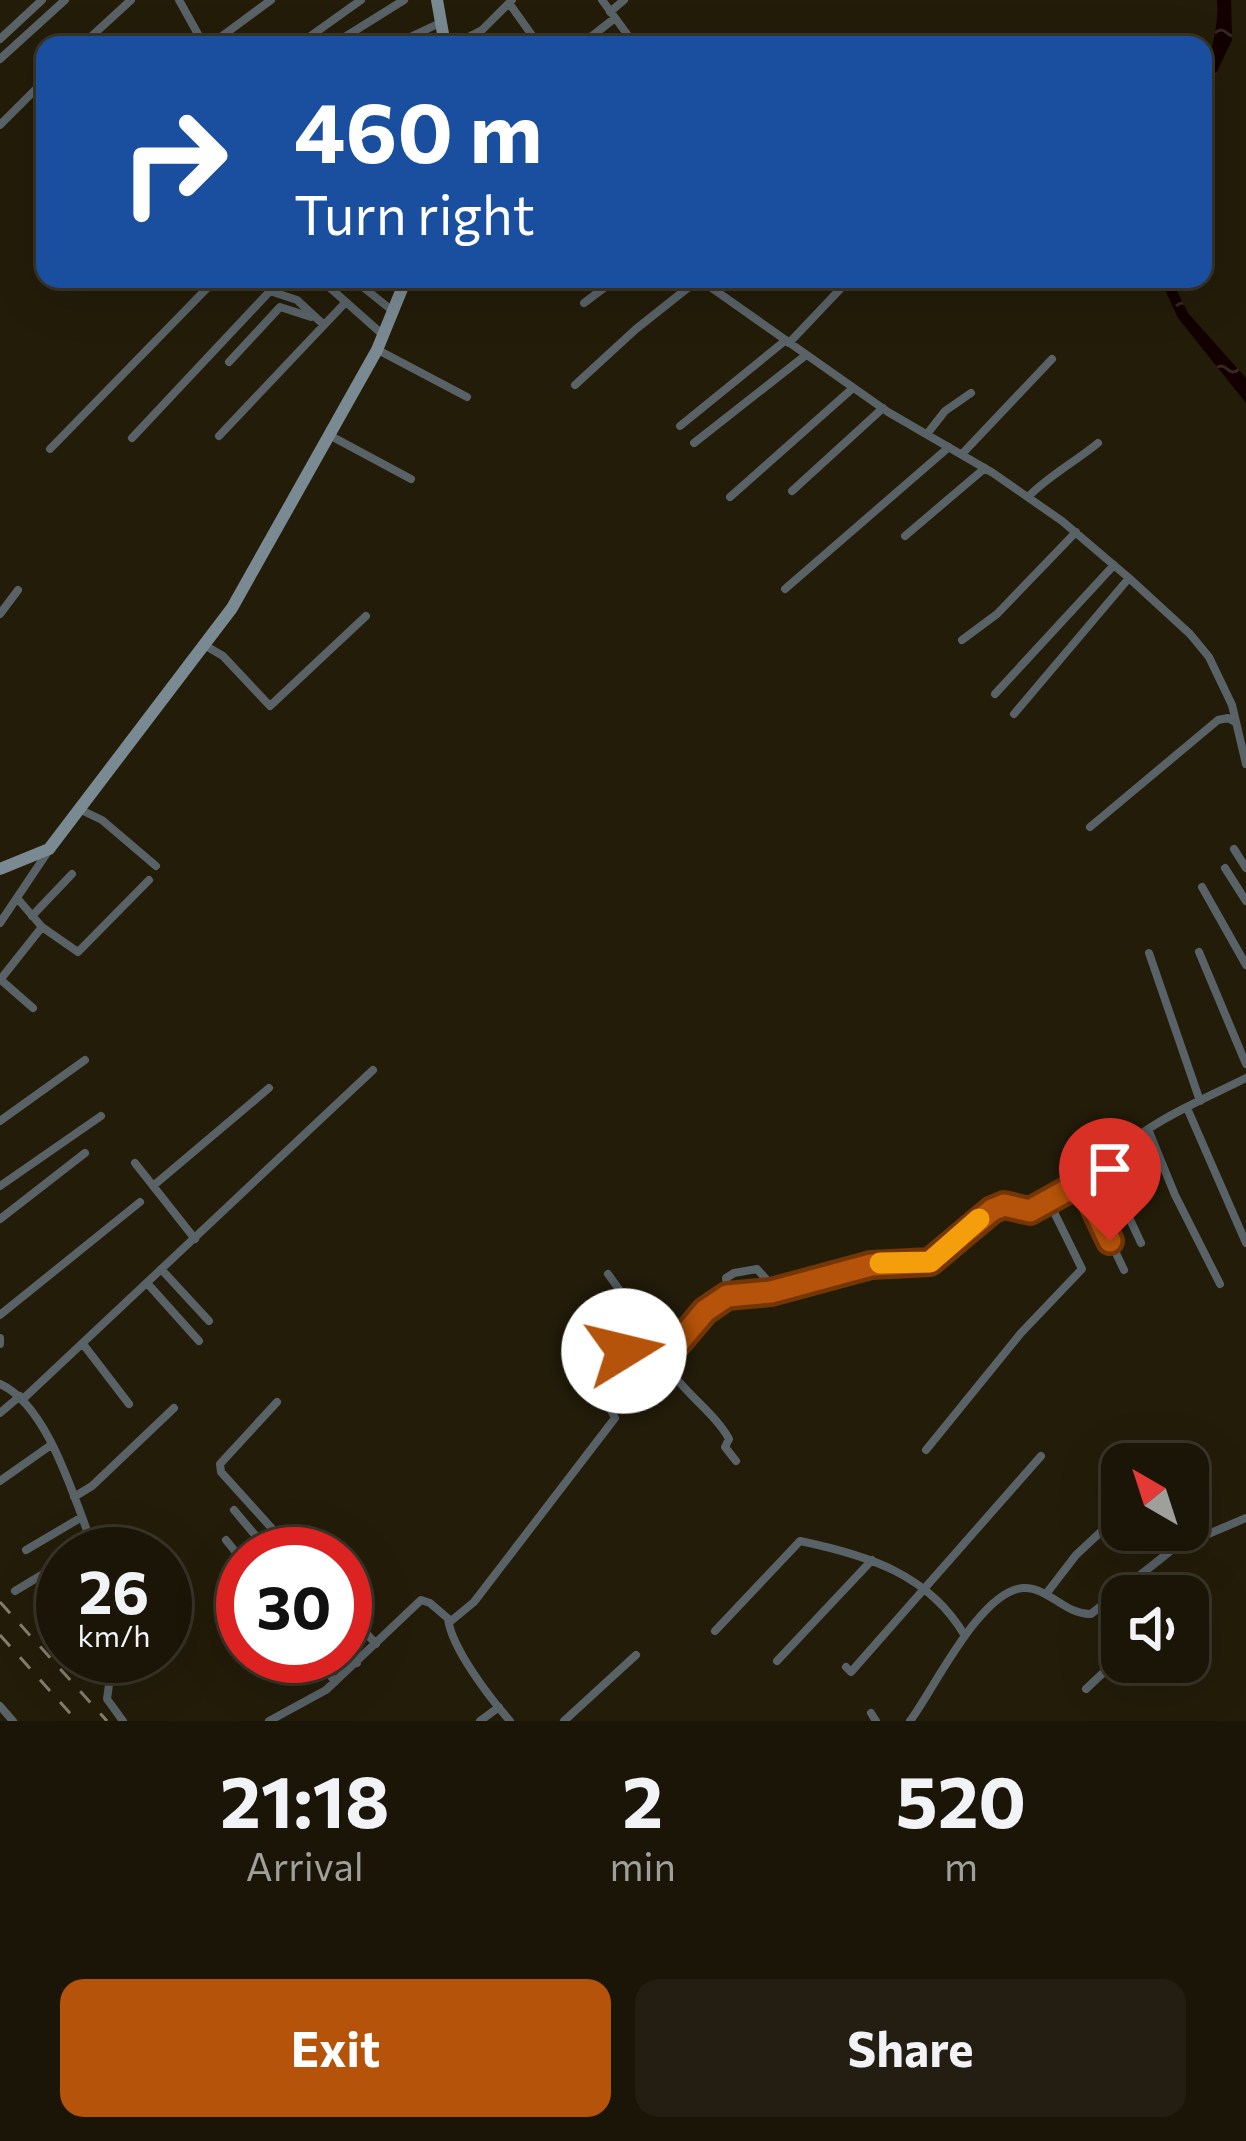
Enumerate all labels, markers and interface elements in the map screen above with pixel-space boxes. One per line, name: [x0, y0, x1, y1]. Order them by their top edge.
text: 460 m: [294, 78, 543, 180]
icon: right: [96, 84, 252, 240]
text: Turn right: [294, 180, 535, 246]
pin: [1059, 1118, 1161, 1241]
icon: arrive: [1077, 1136, 1143, 1202]
position arrow: [561, 1288, 687, 1414]
north arrow: [1101, 1443, 1209, 1551]
map controls: [1101, 1443, 1209, 1683]
speed limit sign: 30: [216, 1527, 372, 1683]
text: 26: [79, 1553, 149, 1626]
button: sound: [1101, 1575, 1209, 1683]
text: km/h: [78, 1616, 150, 1653]
text: 21:18: [220, 1755, 390, 1843]
text: 2: [622, 1755, 663, 1843]
text: 520: [896, 1755, 1026, 1843]
text: Arrival: [246, 1841, 364, 1889]
text: min: [609, 1841, 676, 1889]
text: m: [944, 1841, 978, 1889]
button: Exit: [60, 1979, 611, 2117]
button: Share: [635, 1979, 1186, 2117]

